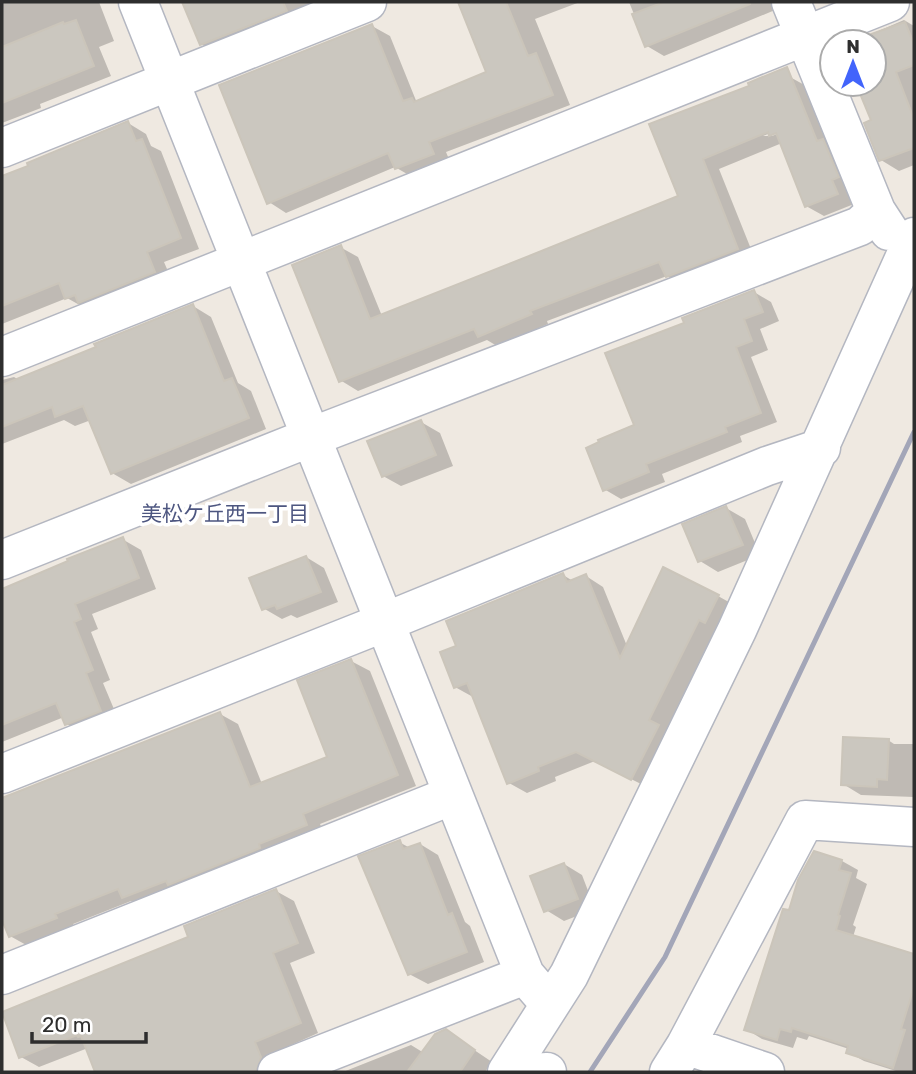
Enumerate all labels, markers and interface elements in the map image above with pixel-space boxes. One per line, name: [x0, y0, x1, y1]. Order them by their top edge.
north arrow: [818, 28, 888, 98]
text: N: [846, 35, 860, 58]
district label: 美松ケ丘西一丁目: [141, 501, 309, 526]
scale bar: [32, 1000, 145, 1044]
text: 20 m: [42, 1012, 91, 1037]

